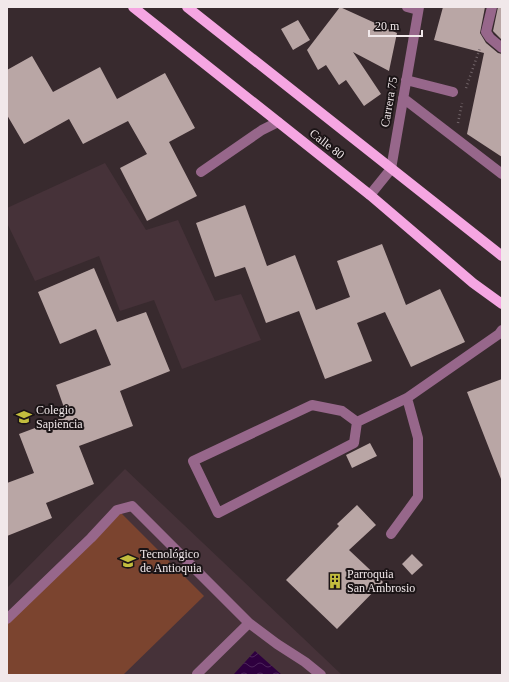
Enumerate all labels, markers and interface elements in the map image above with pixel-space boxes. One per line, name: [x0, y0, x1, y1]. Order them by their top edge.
scale bar: [369, 12, 422, 38]
text: 20 m: [375, 19, 400, 33]
street label: Carrera 75: [378, 76, 400, 128]
street label: Calle 80: [307, 126, 347, 162]
place label: Colegio Sapiencia: [36, 403, 83, 431]
school or university icon: Colegio Sapiencia: [15, 408, 33, 426]
place label: Tecnológico de Antioquia: [140, 547, 202, 575]
school or university icon: Tecnológico de Antioquia: [119, 552, 137, 570]
place label: Parroquia San Ambrosio: [347, 567, 415, 595]
building icon: Parroquia San Ambrosio: [326, 572, 344, 590]

